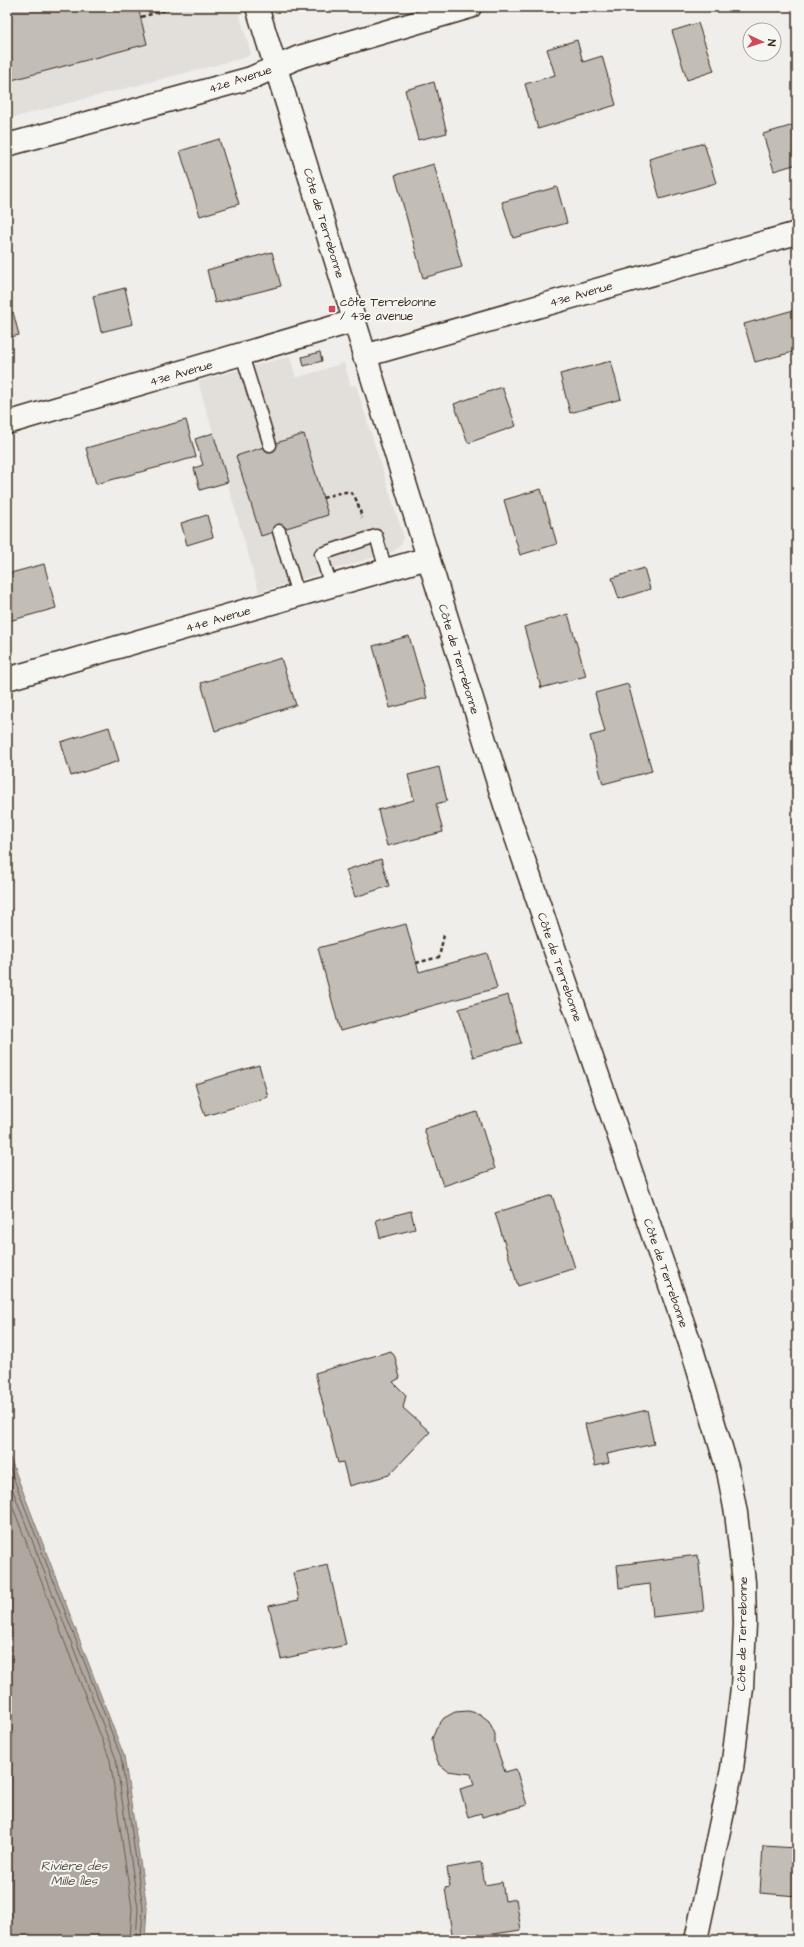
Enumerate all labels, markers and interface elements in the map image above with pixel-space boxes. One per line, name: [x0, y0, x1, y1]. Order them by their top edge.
north arrow: [742, 22, 782, 62]
text: N: [764, 39, 779, 47]
street label: 42e Avenue: [206, 61, 274, 98]
street label: Côte de Terrebonne: [299, 166, 349, 281]
street label: 43e Avenue: [548, 277, 615, 312]
place label: côte Terrebonne / 43e avenue: [340, 294, 437, 325]
marker: côte Terrebonne / 43e avenue: [327, 304, 337, 314]
street label: 43e Avenue: [148, 356, 215, 391]
street label: 44e Avenue: [184, 602, 253, 637]
street label: Côte de Terrebonne: [434, 602, 484, 717]
street label: Côte de Terrebonne: [533, 910, 586, 1025]
street label: Côte de Terrebonne: [639, 1216, 692, 1331]
street label: Côte de Terrebonne: [733, 1576, 752, 1691]
water label: Rivière des Mille Îles: [41, 1857, 109, 1890]

